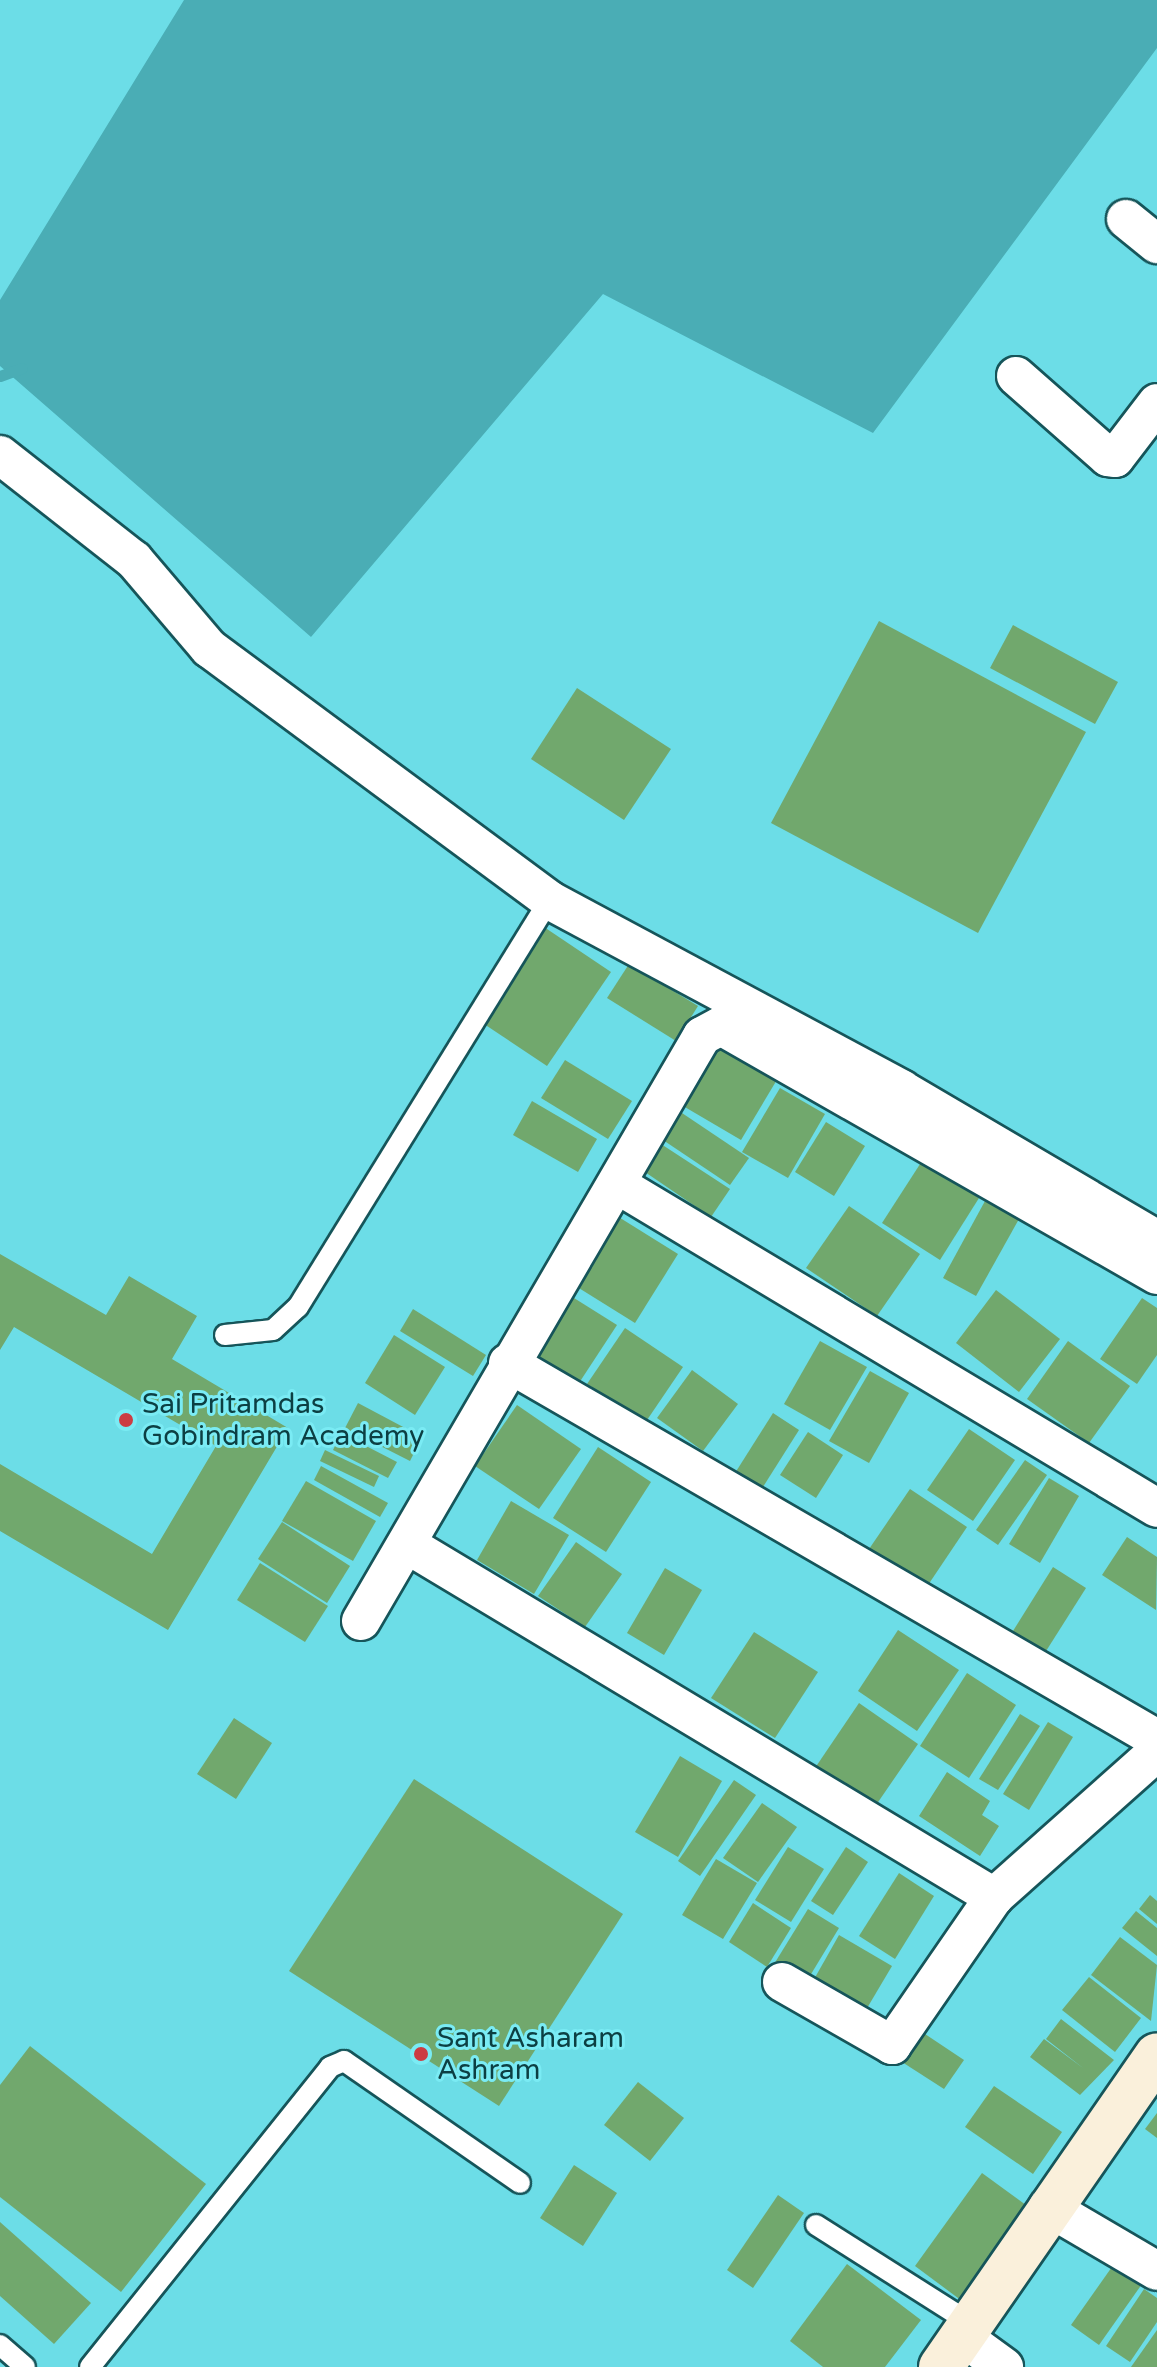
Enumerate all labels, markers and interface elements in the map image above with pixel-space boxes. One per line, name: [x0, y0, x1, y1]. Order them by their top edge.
place label: Sai Pritamdas Gobindram Academy: [142, 1387, 424, 1453]
marker: Sai Pritamdas Gobindram Academy: [117, 1411, 135, 1429]
place label: Sant Asharam Ashram: [437, 2021, 624, 2087]
marker: Sant Asharam Ashram: [412, 2045, 430, 2063]

